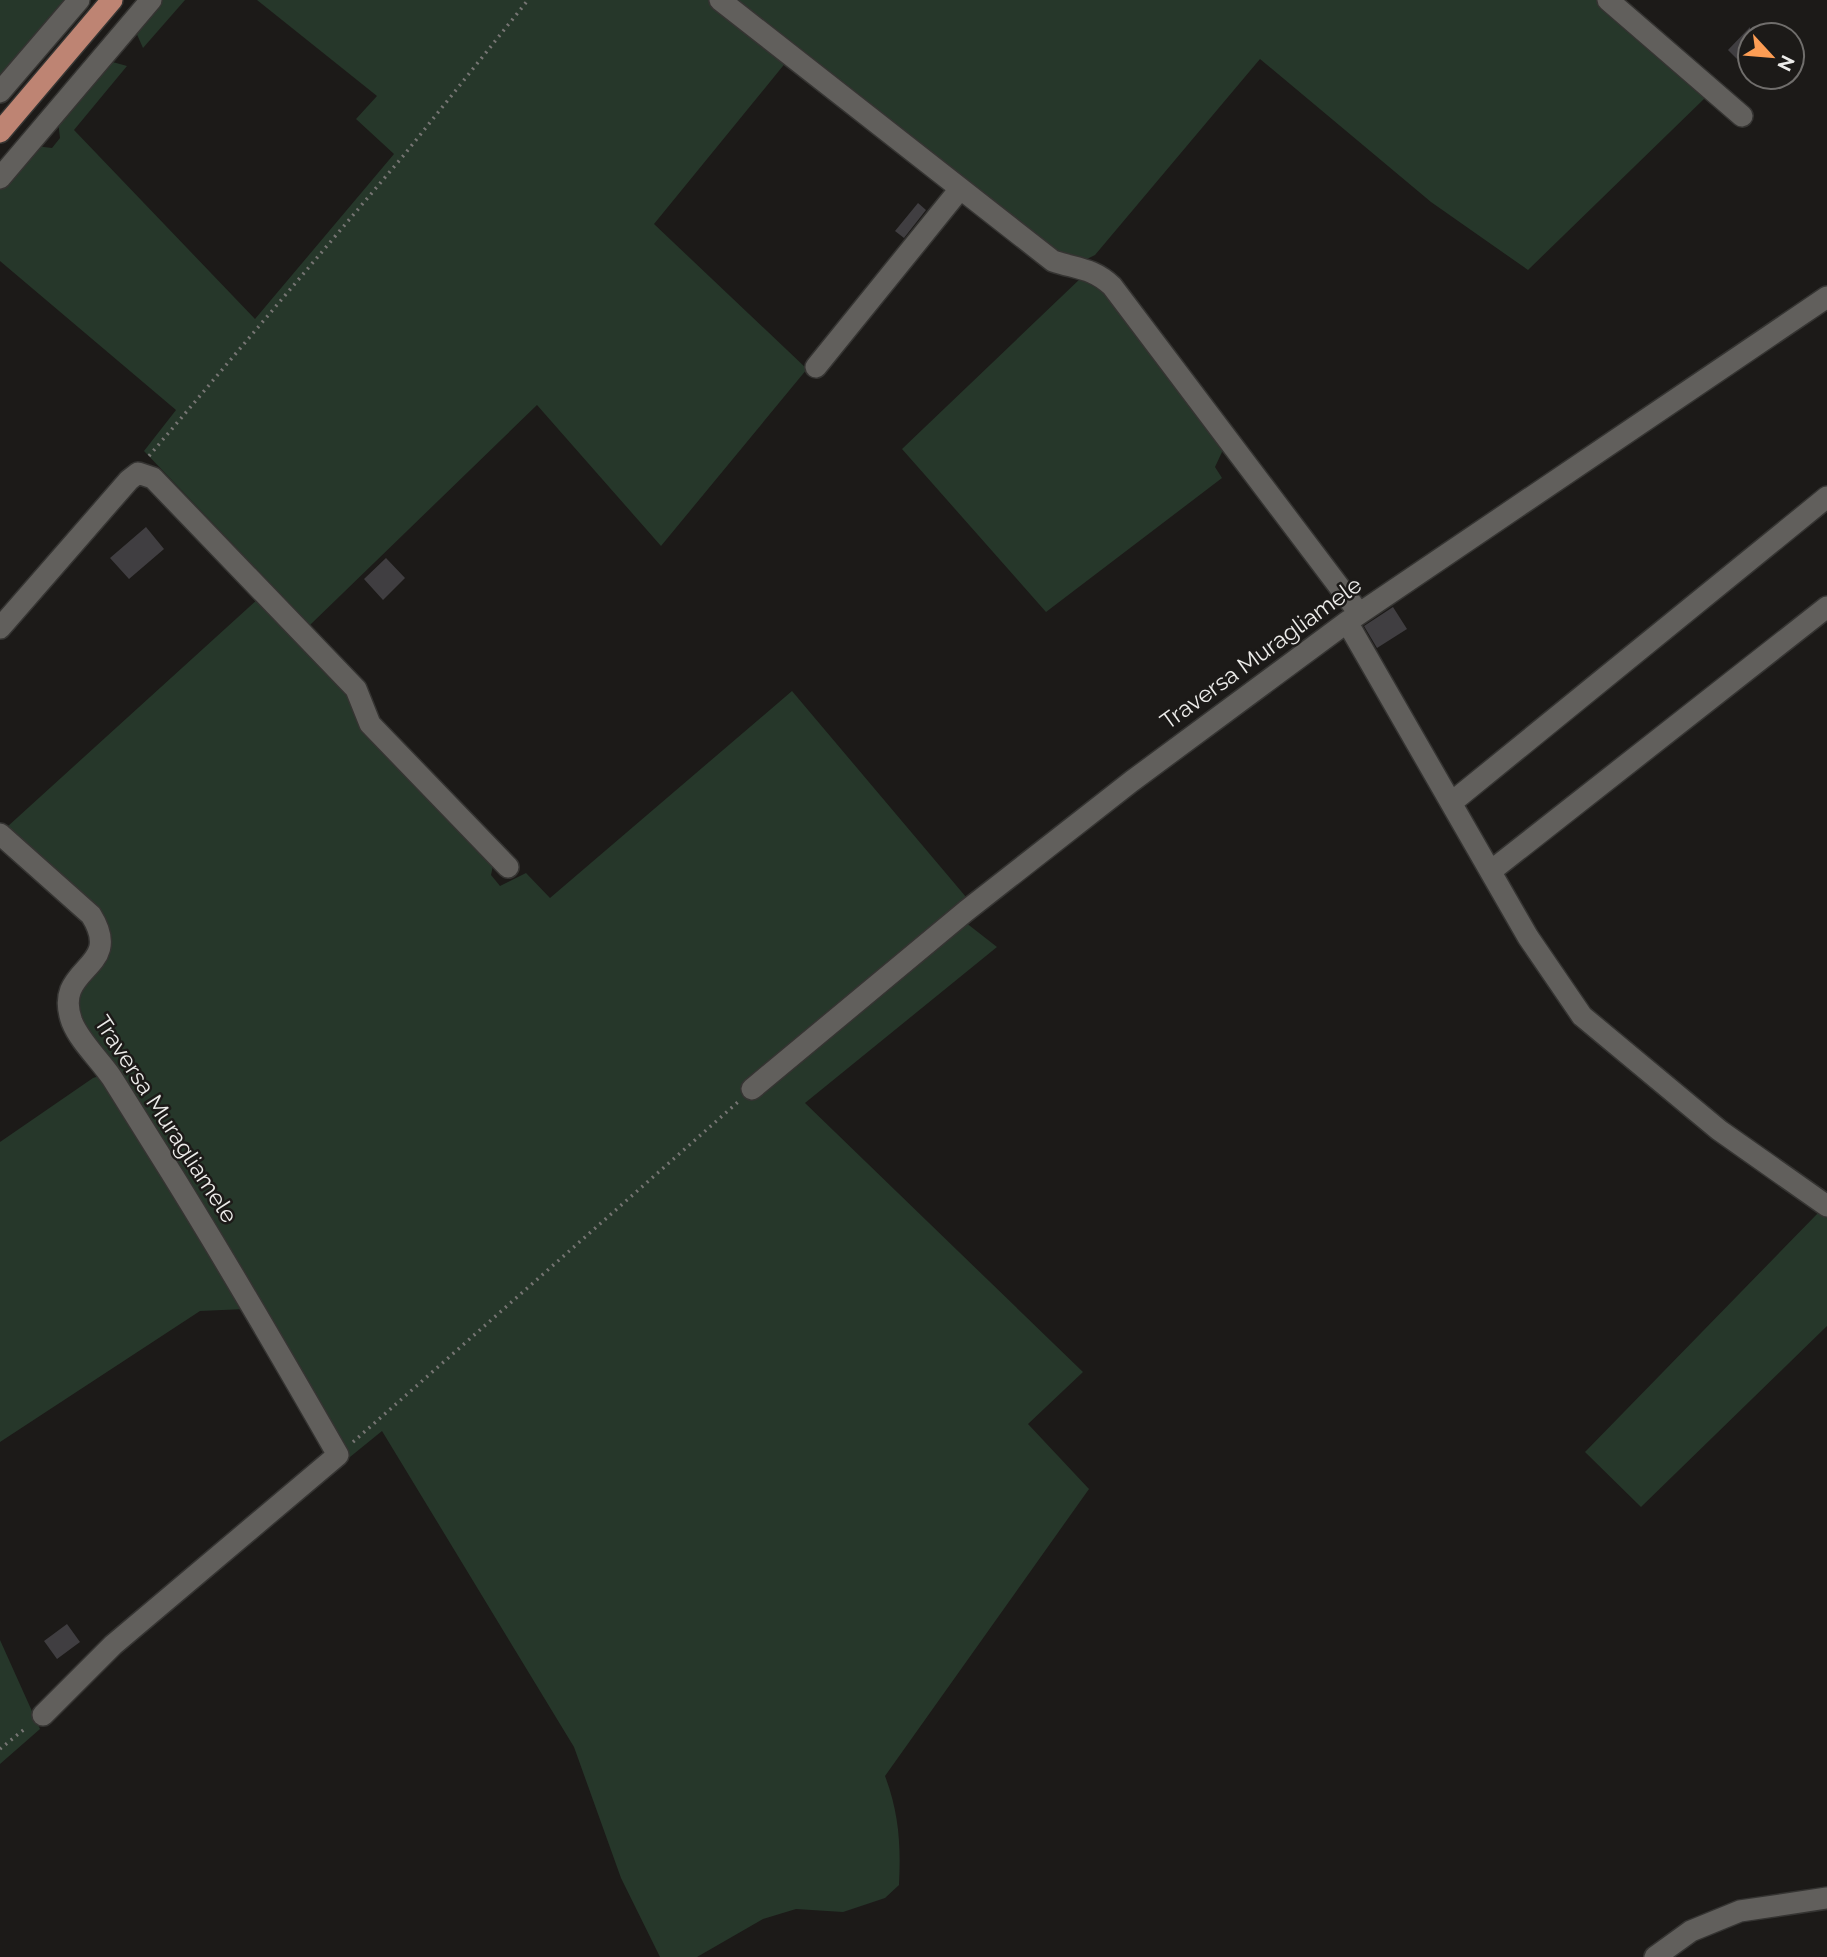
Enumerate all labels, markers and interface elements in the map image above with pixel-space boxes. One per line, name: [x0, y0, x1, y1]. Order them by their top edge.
north arrow: [1736, 21, 1806, 91]
text: N: [1773, 52, 1799, 75]
street label: Traversa Muragliamele: [1155, 571, 1366, 735]
street label: Traversa Muragliamele: [89, 1010, 244, 1228]

